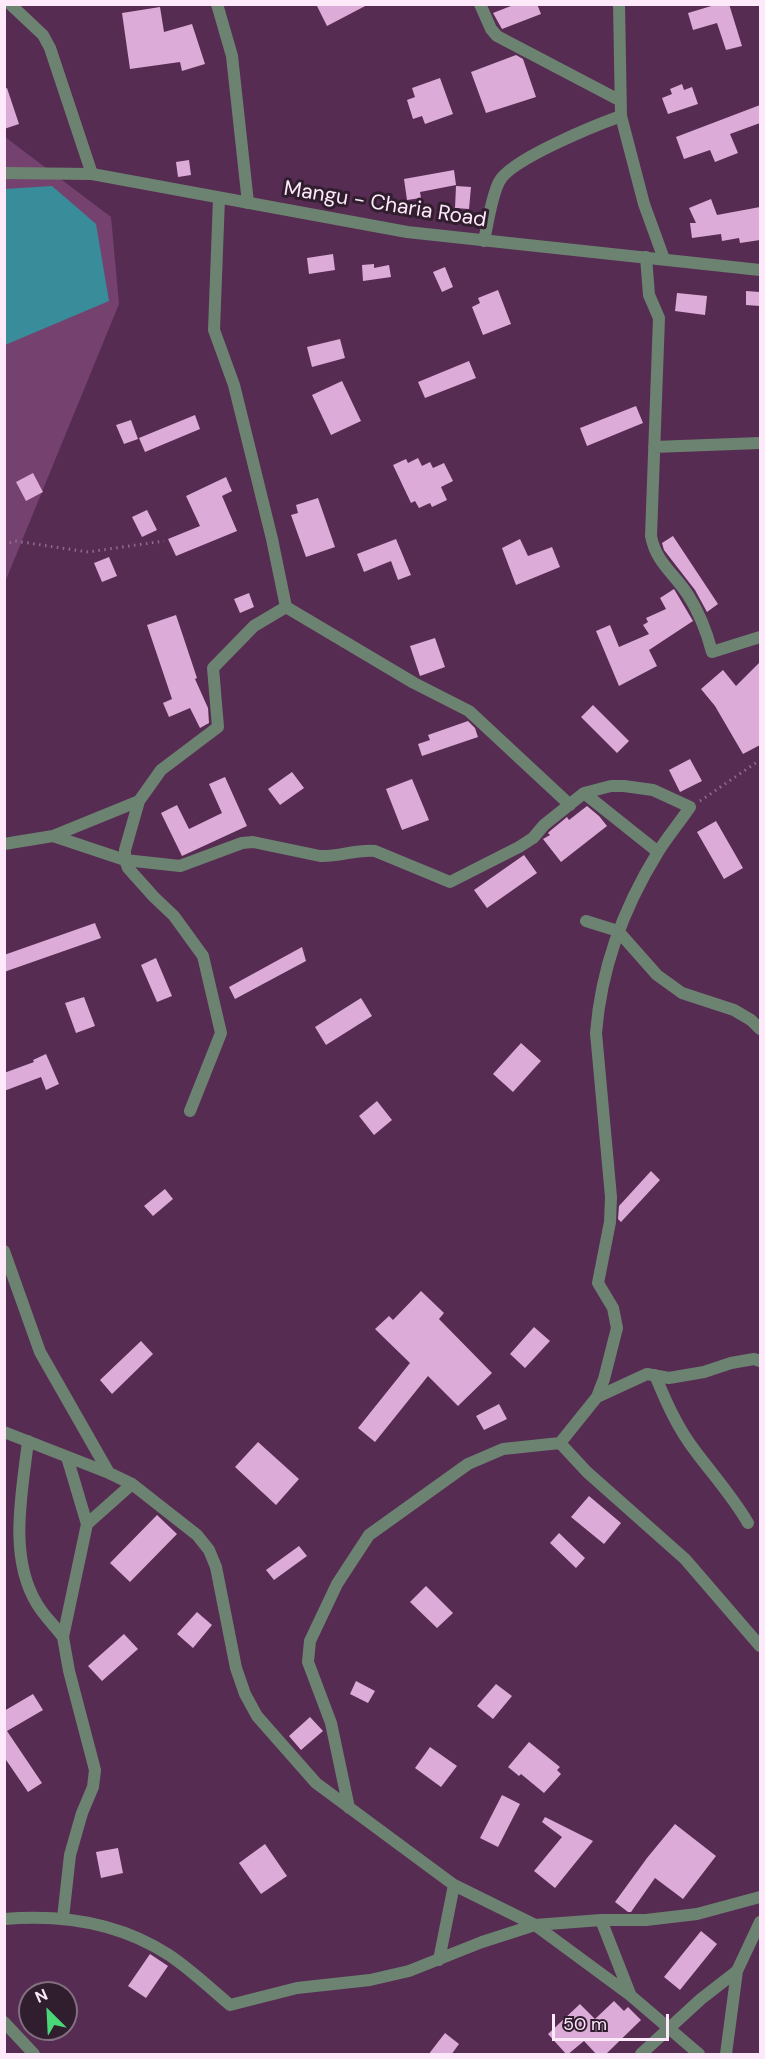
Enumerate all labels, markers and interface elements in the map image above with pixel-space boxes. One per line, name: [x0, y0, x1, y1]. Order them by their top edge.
street label: Mangu - Charia Road: [282, 177, 488, 233]
north arrow: [18, 1981, 78, 2041]
text: N: [32, 1984, 51, 2008]
scale bar: [555, 2002, 672, 2040]
text: 50 m: [563, 2012, 607, 2036]

